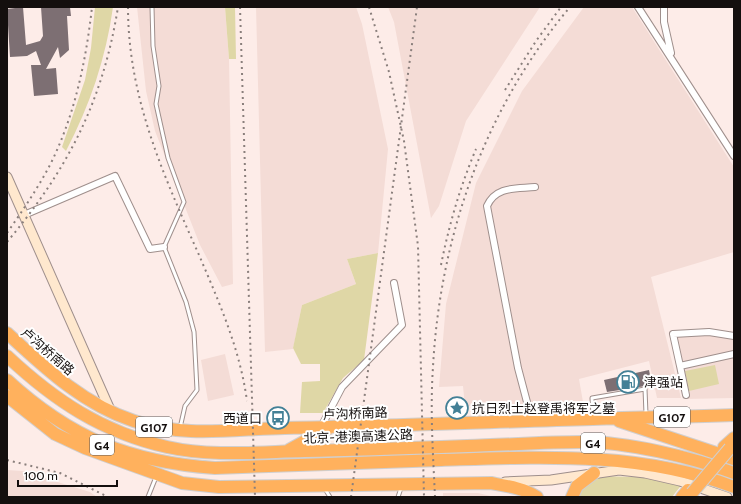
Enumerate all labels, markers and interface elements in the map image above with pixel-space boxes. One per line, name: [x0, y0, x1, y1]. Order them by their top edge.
street label: 卢沟桥南路: [18, 324, 78, 378]
fuel station icon: 津强站: [615, 369, 641, 395]
place label: 津强站: [644, 374, 683, 390]
place icon: 抗日烈士赵登禹将军之墓: [444, 395, 470, 421]
place label: 抗日烈士赵登禹将军之墓: [472, 400, 615, 416]
street label: 卢沟桥南路: [322, 404, 388, 422]
bus stop icon: 西道口: [265, 405, 291, 431]
road number: G107: [654, 407, 690, 427]
place label: 西道口: [223, 410, 262, 426]
road number: G107: [136, 417, 172, 437]
street label: 北京-港澳高速公路: [303, 426, 413, 446]
road number: G4: [581, 433, 605, 453]
road number: G4: [90, 435, 114, 455]
scale bar: [18, 462, 117, 488]
text: 100 m: [24, 468, 58, 483]

